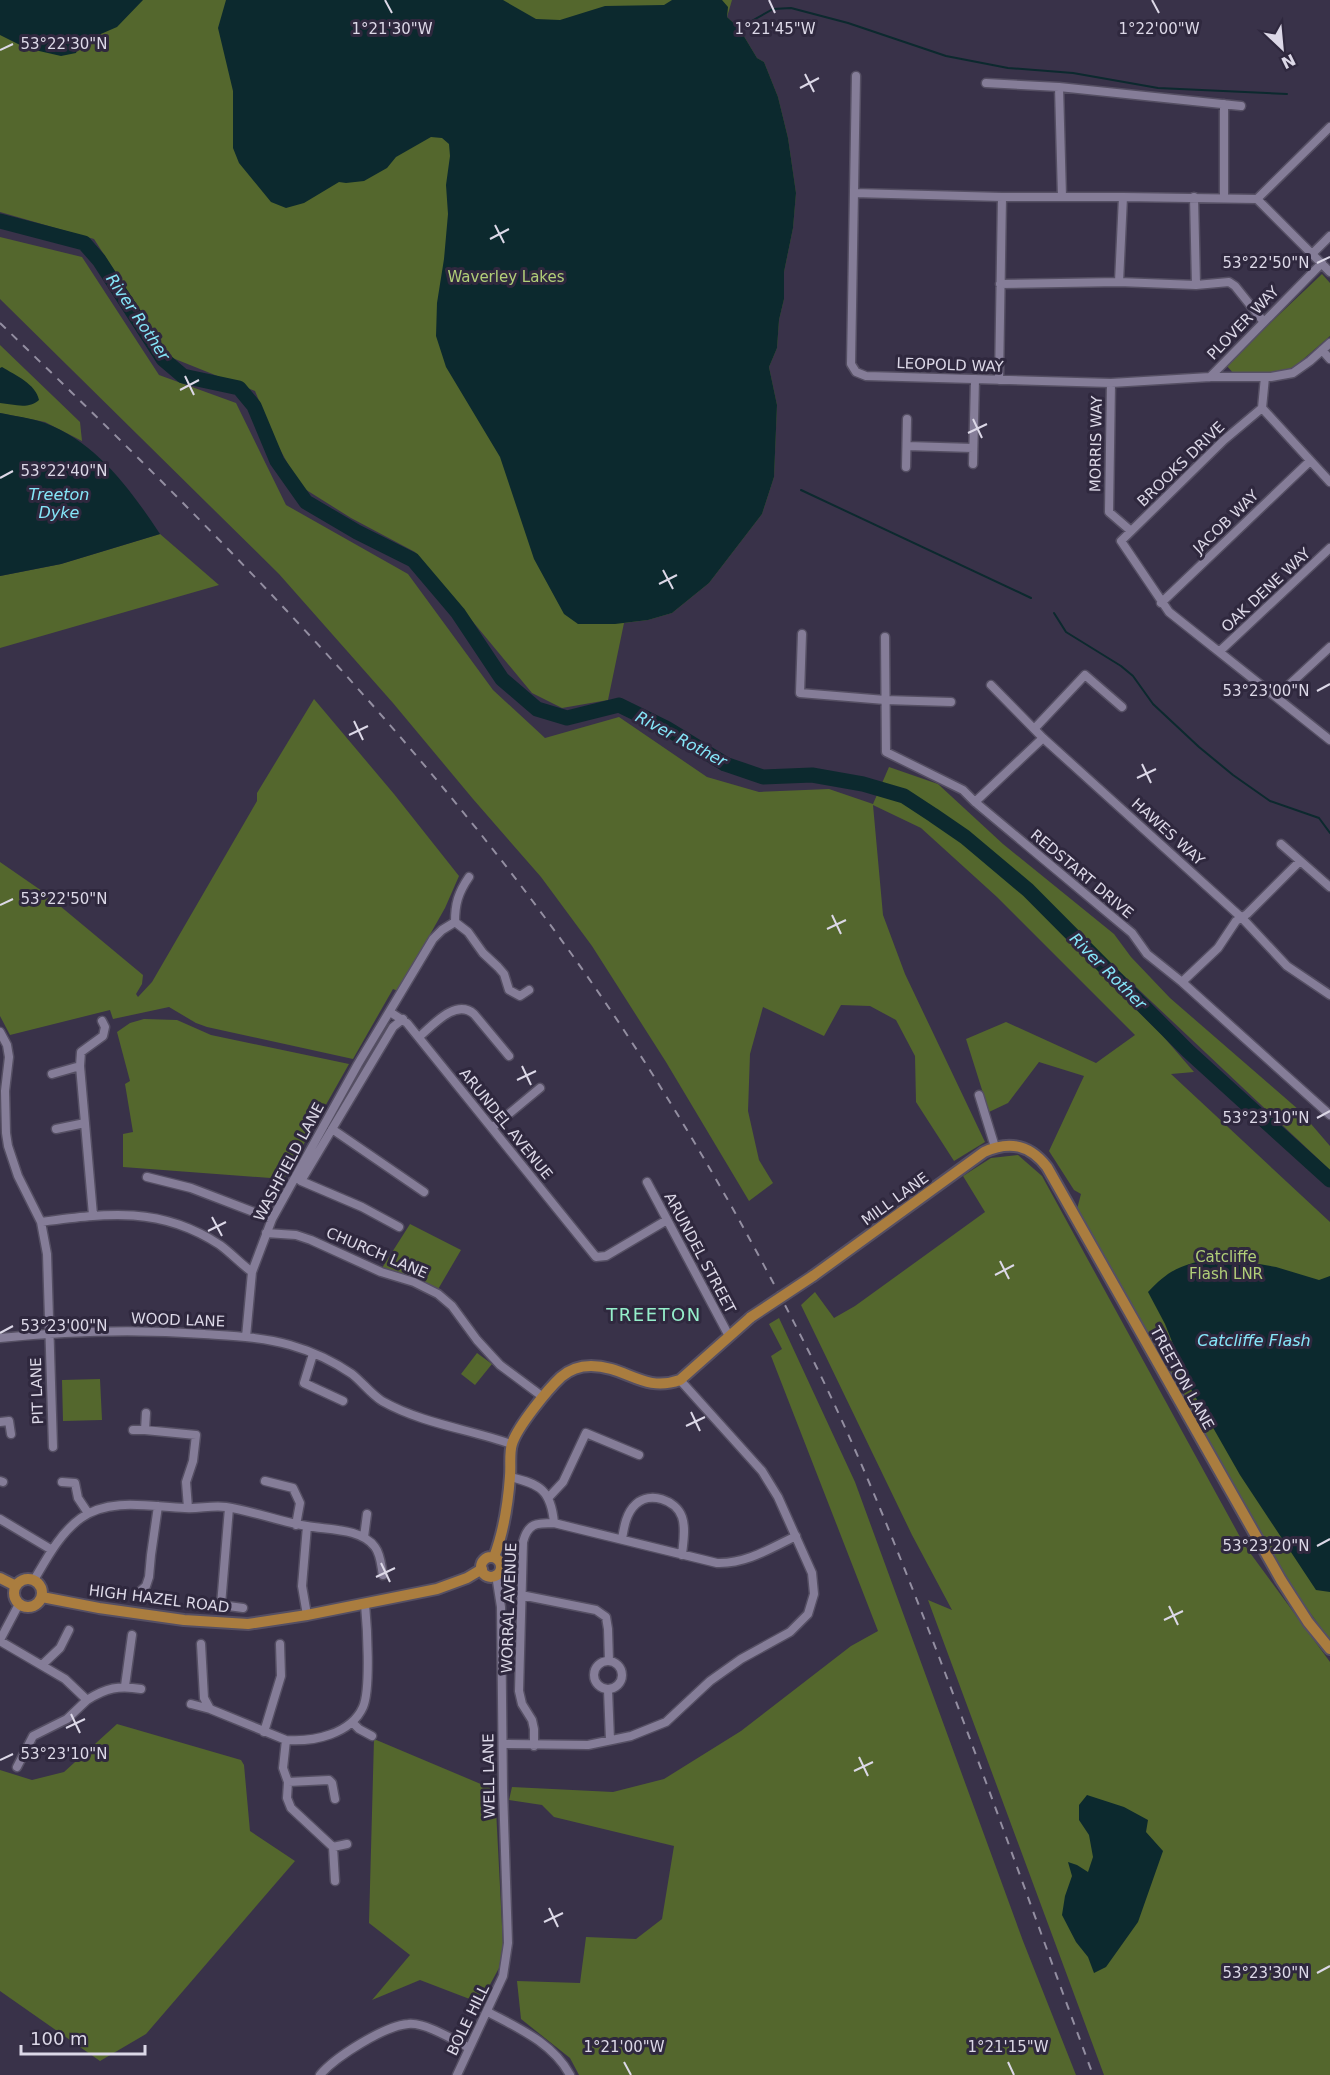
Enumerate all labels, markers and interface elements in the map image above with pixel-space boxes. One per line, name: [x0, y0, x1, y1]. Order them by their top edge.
north arrow: [1252, 18, 1312, 78]
text: 1°21'30"W: [351, 20, 433, 38]
text: 1°21'45"W: [734, 20, 816, 38]
text: 1°22'00"W: [1118, 20, 1200, 38]
text: 53°22'30"N: [20, 35, 108, 53]
text: N: [1278, 50, 1299, 73]
text: 53°22'50"N: [1222, 254, 1310, 272]
park label: Waverley Lakes: [447, 268, 565, 286]
water label: River Rother: [102, 270, 175, 365]
street label: PLOVER WAY: [1203, 282, 1283, 364]
street label: LEOPOLD WAY: [896, 354, 1005, 376]
street label: MORRIS WAY: [1086, 395, 1106, 492]
street label: BROOKS DRIVE: [1134, 418, 1228, 510]
text: 53°22'40"N: [20, 462, 108, 480]
water label: Treeton Dyke: [29, 485, 90, 522]
street label: JACOB WAY: [1189, 486, 1263, 558]
street label: OAK DENE WAY: [1218, 544, 1315, 636]
text: 53°23'00"N: [1222, 682, 1310, 700]
water label: River Rother: [632, 707, 731, 772]
street label: HAWES WAY: [1128, 795, 1209, 870]
street label: REDSTART DRIVE: [1027, 826, 1137, 922]
text: 53°22'50"N: [20, 890, 108, 908]
water label: River Rother: [1066, 929, 1151, 1014]
street label: ARUNDEL AVENUE: [456, 1065, 556, 1183]
street label: WASHFIELD LANE: [250, 1100, 328, 1224]
text: 53°23'10"N: [1222, 1109, 1310, 1127]
street label: MILL LANE: [858, 1169, 932, 1229]
street label: ARUNDEL STREET: [661, 1190, 740, 1317]
street label: CHURCH LANE: [324, 1223, 430, 1283]
park label: Catcliffe Flash LNR: [1189, 1248, 1263, 1283]
district label: TREETON: [605, 1304, 702, 1325]
street label: WOOD LANE: [130, 1309, 226, 1331]
text: 53°23'00"N: [20, 1317, 108, 1335]
street label: TREETON LANE: [1146, 1322, 1218, 1433]
water label: Catcliffe Flash: [1197, 1331, 1311, 1350]
street label: PIT LANE: [27, 1357, 47, 1425]
text: 53°23'20"N: [1222, 1537, 1310, 1555]
street label: WORRAL AVENUE: [498, 1542, 520, 1674]
street label: HIGH HAZEL ROAD: [88, 1581, 230, 1617]
street label: WELL LANE: [479, 1733, 499, 1819]
text: 53°23'10"N: [20, 1745, 108, 1763]
text: 53°23'30"N: [1222, 1964, 1310, 1982]
street label: BOLE HILL: [443, 1981, 493, 2058]
scale bar: [21, 2018, 146, 2056]
text: 100 m: [30, 2028, 88, 2049]
text: 1°21'00"W: [583, 2038, 665, 2056]
text: 1°21'15"W: [967, 2038, 1049, 2056]

